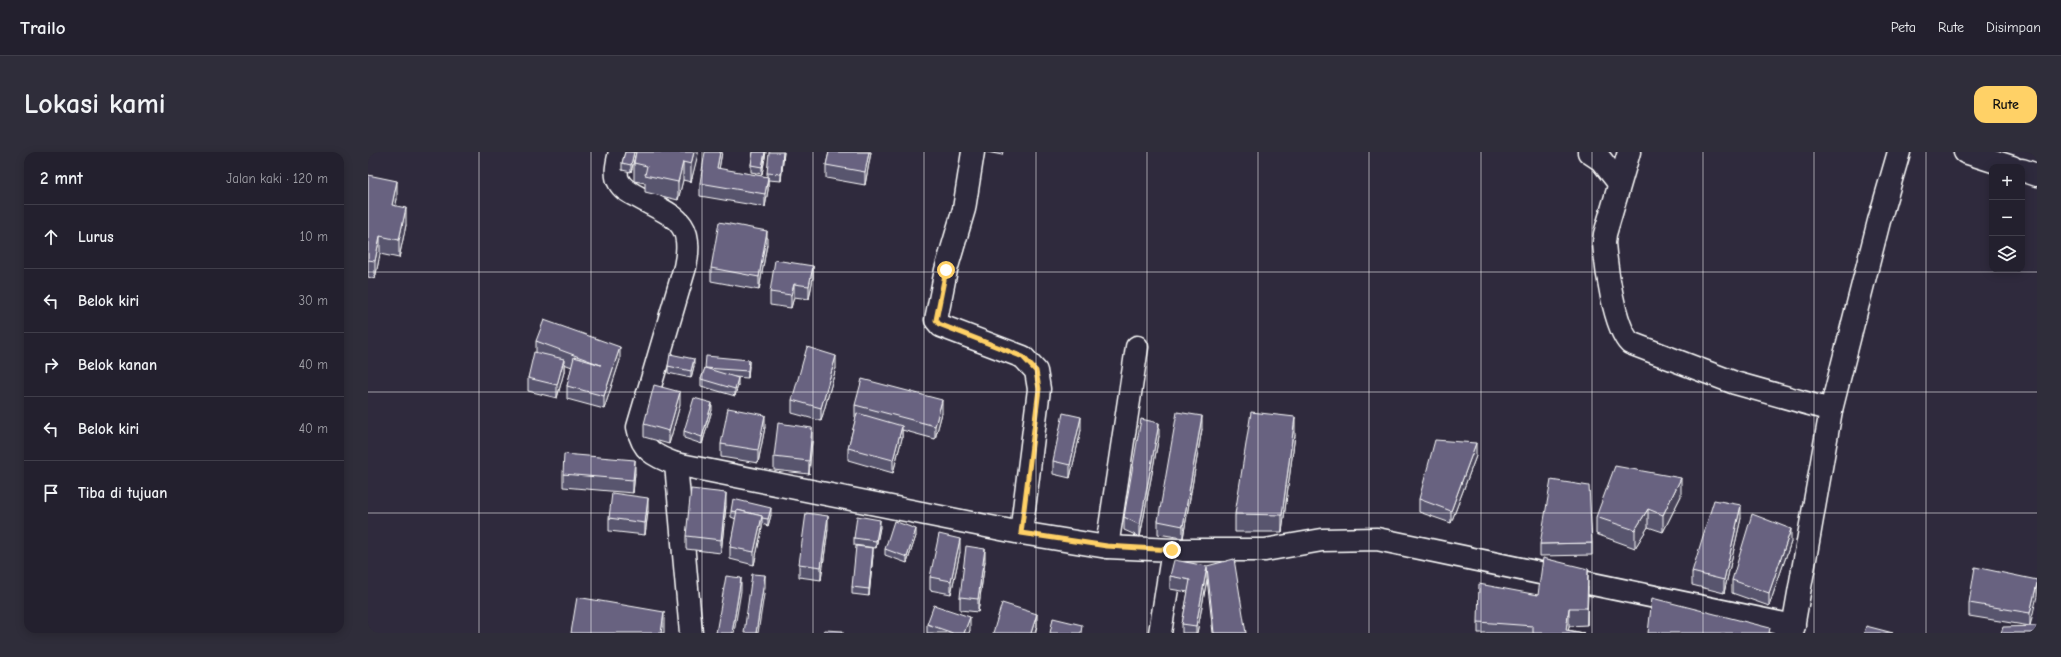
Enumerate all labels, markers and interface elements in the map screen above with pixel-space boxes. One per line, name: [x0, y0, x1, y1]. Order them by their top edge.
text: Trailo: [20, 17, 66, 39]
text: Peta: [1891, 19, 1916, 36]
text: Rute: [1938, 19, 1964, 36]
text: Disimpan: [1986, 19, 2041, 36]
button: Rute: [1974, 86, 2037, 123]
text: Lokasi kami: [24, 88, 166, 120]
map controls: [1989, 164, 2025, 272]
button: +: [1989, 164, 2025, 200]
text: 2 mnt: [40, 169, 83, 188]
text: Jalan kaki · 120 m: [226, 171, 328, 186]
button: −: [1989, 200, 2025, 236]
icon: ahead: [40, 226, 62, 248]
text: Lurus: [78, 228, 114, 246]
text: 10 m: [300, 229, 328, 244]
button: layers: [1989, 236, 2025, 272]
route start: [937, 261, 955, 279]
icon: left: [40, 290, 62, 312]
text: Belok kiri: [78, 292, 139, 310]
text: 30 m: [298, 293, 328, 308]
icon: right: [40, 354, 62, 376]
text: Belok kanan: [78, 356, 157, 374]
text: 40 m: [299, 357, 328, 372]
icon: left: [40, 418, 62, 440]
text: Belok kiri: [78, 420, 139, 438]
text: 40 m: [299, 421, 328, 436]
icon: arrive: [40, 482, 62, 504]
text: Tiba di tujuan: [78, 484, 167, 502]
route end: [1163, 541, 1181, 559]

